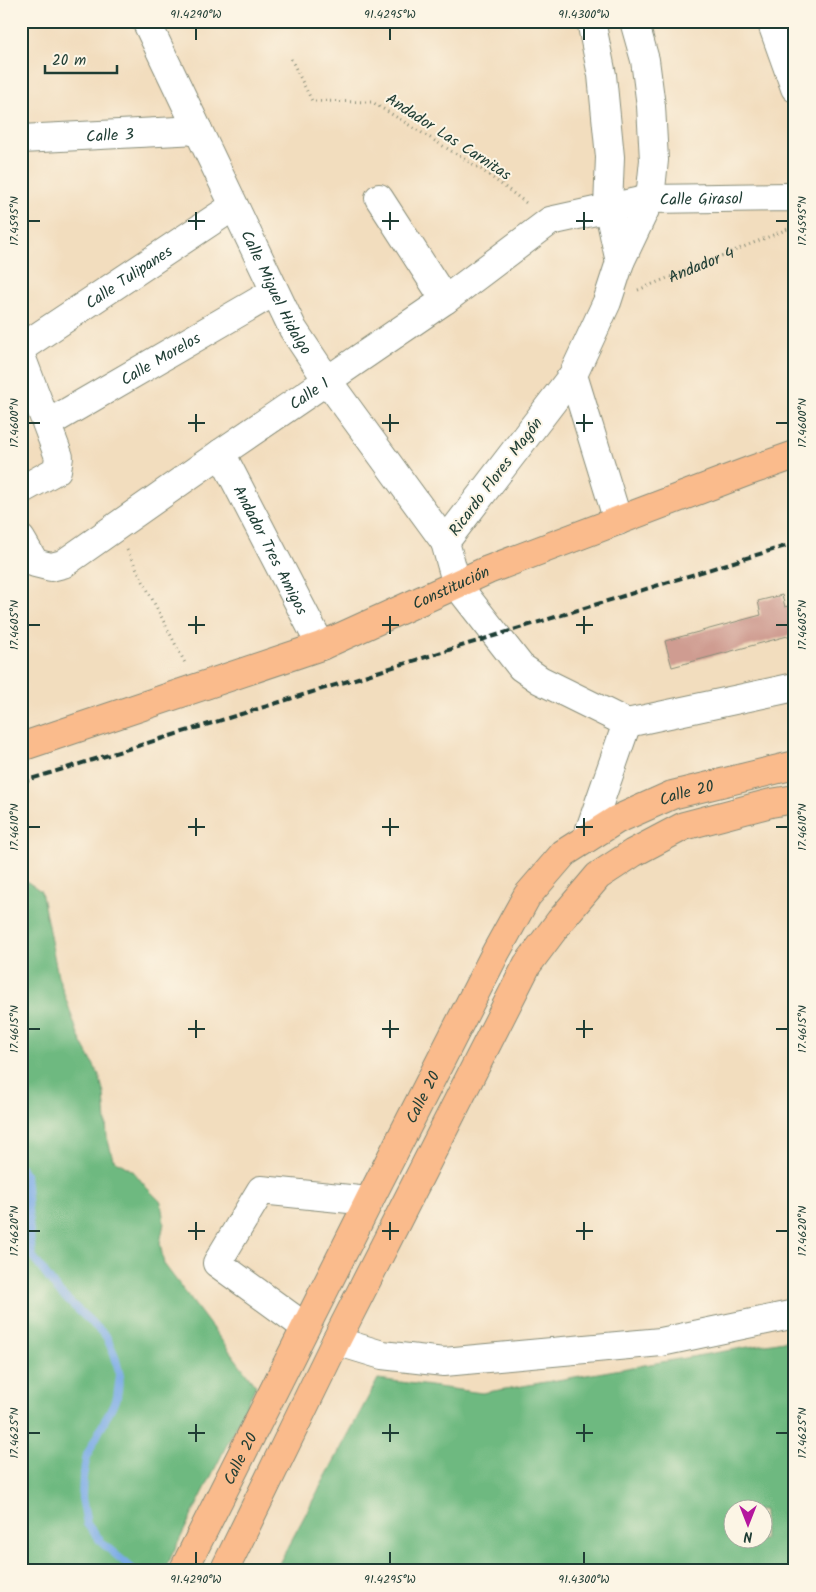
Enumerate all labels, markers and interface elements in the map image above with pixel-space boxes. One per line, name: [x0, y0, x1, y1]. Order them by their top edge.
text: 91.4290°W: [170, 5, 222, 24]
text: 91.4295°W: [364, 5, 416, 24]
text: 91.4300°W: [558, 5, 610, 24]
scale bar: [45, 42, 118, 74]
text: 20 m: [52, 49, 86, 73]
street label: Andador Las Carnitas: [380, 87, 516, 187]
street label: Calle 3: [85, 122, 134, 150]
street label: Calle Girasol: [660, 187, 743, 213]
text: 17.4595°N: [5, 196, 24, 246]
text: 17.4595°N: [793, 196, 812, 246]
street label: Calle Miguel Hidalgo: [234, 226, 318, 360]
street label: Calle Tulipanes: [81, 239, 178, 316]
street label: Andador 4: [665, 241, 739, 290]
street label: Calle Morelos: [116, 326, 206, 393]
street label: Calle 1: [285, 372, 335, 417]
text: 17.4600°N: [5, 398, 24, 448]
text: 17.4600°N: [793, 398, 812, 448]
street label: Ricardo Flores Magón: [443, 412, 549, 542]
street label: Andador Tres Amigos: [226, 481, 314, 620]
street label: Constitución: [408, 560, 494, 617]
text: 17.4605°N: [5, 600, 24, 650]
text: 17.4605°N: [793, 600, 812, 650]
street label: Calle 20: [655, 774, 717, 813]
text: 17.4610°N: [5, 803, 24, 851]
text: 17.4610°N: [793, 803, 812, 851]
text: 17.4615°N: [5, 1005, 24, 1053]
text: 17.4615°N: [793, 1005, 812, 1053]
street label: Calle 20: [400, 1067, 447, 1128]
text: 17.4620°N: [5, 1206, 24, 1256]
text: 17.4620°N: [793, 1206, 812, 1256]
text: 17.4625°N: [5, 1407, 24, 1459]
text: 17.4625°N: [793, 1407, 812, 1459]
street label: Calle 20: [217, 1429, 265, 1490]
north arrow: [724, 1500, 774, 1550]
text: N: [743, 1525, 752, 1547]
text: 91.4290°W: [170, 1570, 222, 1589]
text: 91.4295°W: [364, 1570, 416, 1589]
text: 91.4300°W: [558, 1570, 610, 1589]

